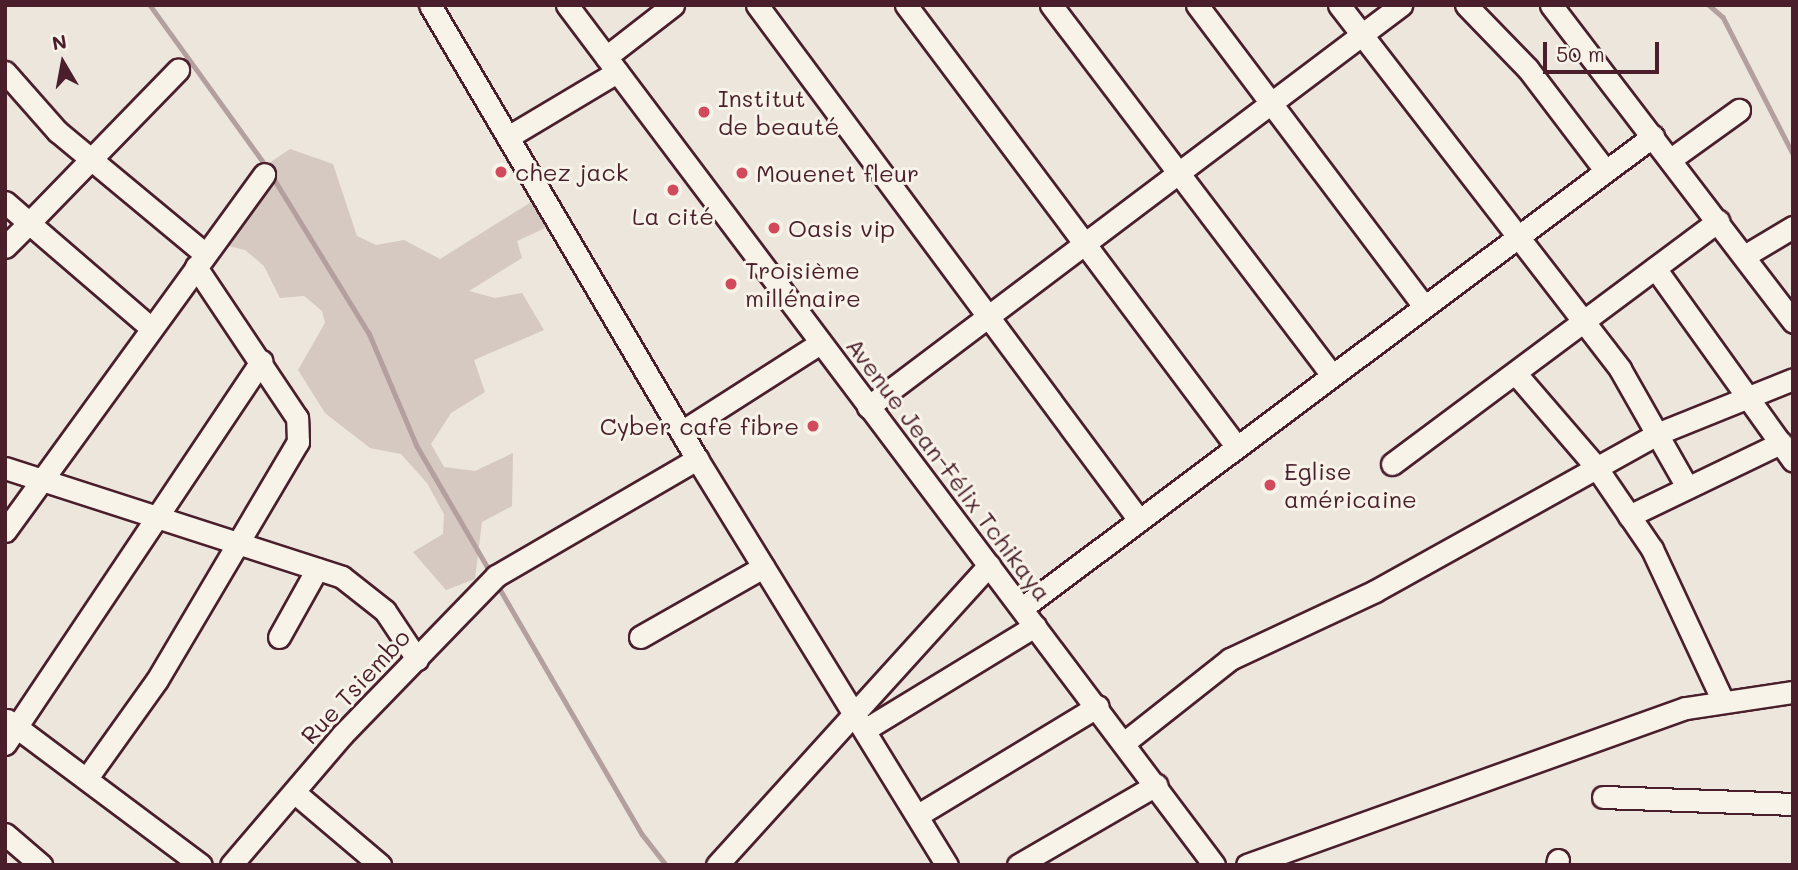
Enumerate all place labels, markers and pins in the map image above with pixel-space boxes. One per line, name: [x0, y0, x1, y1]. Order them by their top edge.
place label: Institut de beauté: [718, 84, 839, 140]
marker: Institut de beauté: [696, 104, 712, 120]
place label: chez jack: [515, 158, 628, 186]
place label: Mouenet fleur: [756, 159, 919, 187]
marker: chez jack: [493, 164, 509, 180]
marker: Mouenet fleur: [734, 165, 750, 181]
marker: La cité: [665, 182, 681, 198]
place label: La cité: [632, 202, 714, 230]
place label: Oasis vip: [788, 214, 895, 242]
marker: Oasis vip: [766, 220, 782, 236]
place label: Troisième millénaire: [745, 256, 861, 312]
marker: Troisième millénaire: [723, 276, 739, 292]
place label: Cyber cafe fibre: [600, 412, 799, 440]
marker: Cyber cafe fibre: [805, 418, 821, 434]
place label: Eglise américaine: [1284, 457, 1417, 513]
marker: Eglise américaine: [1262, 477, 1278, 493]

